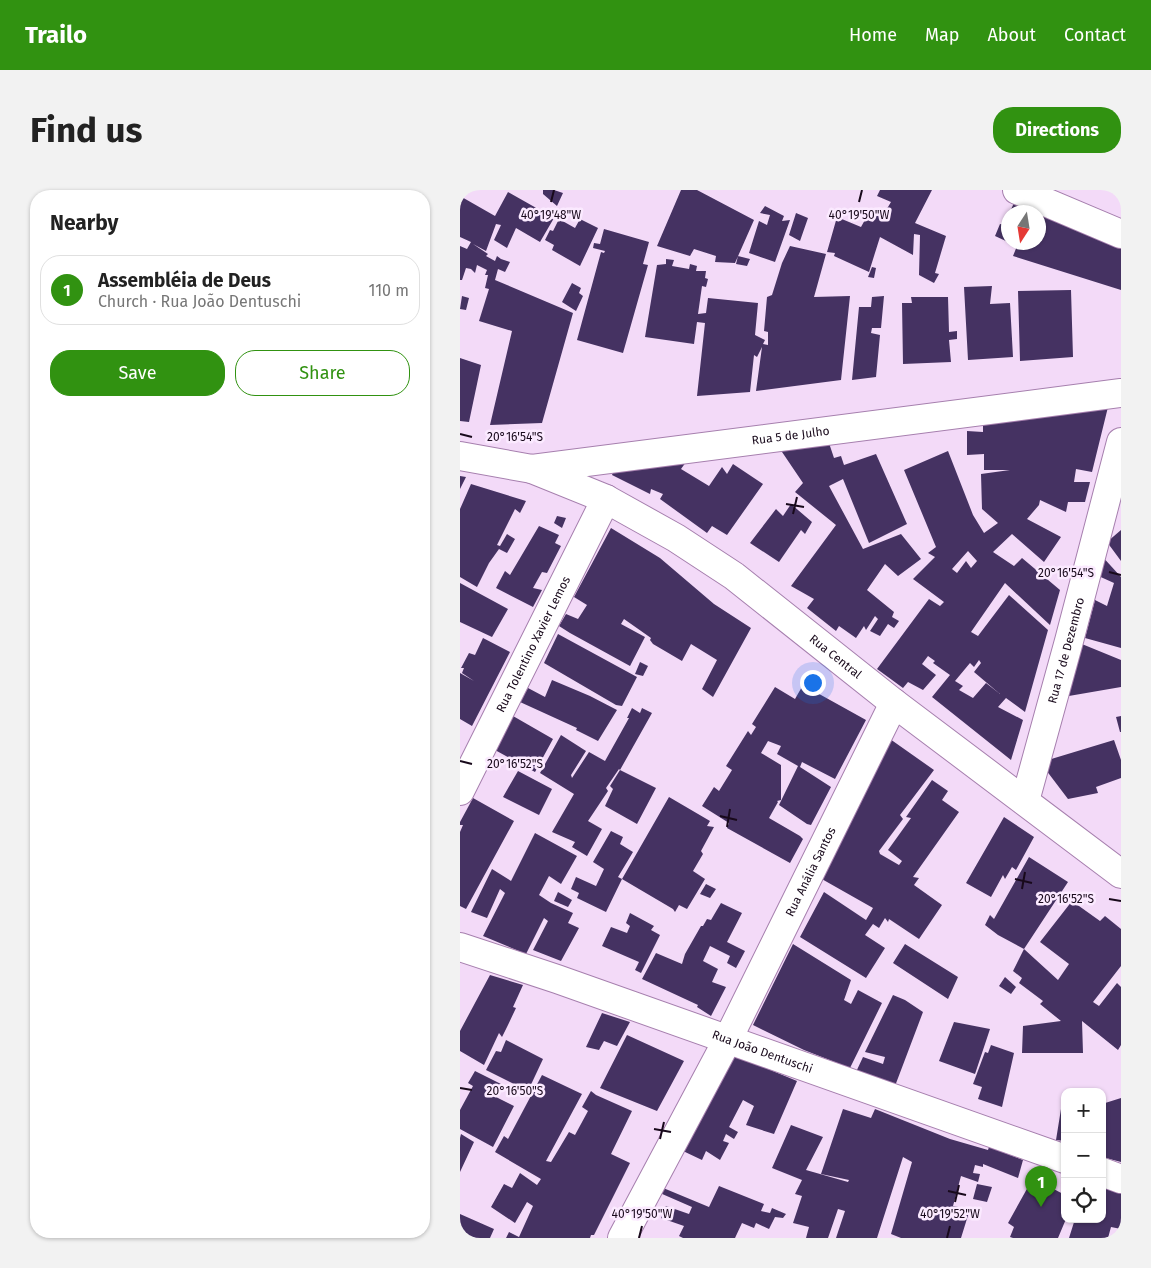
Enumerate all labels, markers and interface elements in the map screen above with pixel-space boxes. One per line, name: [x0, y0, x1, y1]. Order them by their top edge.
text: Trailo: [25, 21, 87, 49]
text: Home: [849, 24, 897, 46]
text: Map: [925, 24, 959, 46]
text: About: [987, 24, 1036, 46]
text: Contact: [1064, 24, 1126, 46]
button: Directions: [993, 107, 1121, 153]
text: Find us: [30, 109, 142, 151]
north arrow: [1001, 205, 1046, 250]
text: 40°19'48"W: [521, 208, 581, 222]
text: 40°19'50"W: [829, 208, 889, 222]
text: Nearby: [50, 210, 118, 236]
text: Assembléia de Deus: [98, 269, 271, 292]
text: 1: [63, 281, 71, 300]
text: 110 m: [368, 281, 409, 300]
text: Church · Rua João Dentuschi: [98, 292, 301, 311]
button: Save: [50, 350, 225, 396]
button: Share: [235, 350, 410, 396]
street label: Rua 5 de Julho: [751, 424, 830, 448]
text: 20°16'54"S: [487, 430, 543, 444]
text: 20°16'54"S: [1038, 566, 1094, 580]
street label: Rua Tolentino Xavier Lemos: [494, 574, 573, 715]
street label: Rua 17 de Dezembro: [1045, 596, 1087, 705]
street label: Rua Central: [807, 632, 865, 682]
your location: [800, 670, 826, 696]
text: 20°16'52"S: [487, 757, 543, 771]
street label: Rua Anália Santos: [783, 824, 839, 919]
text: 20°16'52"S: [1038, 892, 1094, 906]
street label: Rua João Dentuschi: [710, 1028, 815, 1076]
text: 20°16'50"S: [487, 1084, 544, 1098]
map controls: [1061, 1088, 1106, 1223]
button: +: [1061, 1088, 1106, 1133]
button: −: [1061, 1133, 1106, 1178]
pin: 1: [1025, 1166, 1057, 1207]
button: locate: [1061, 1178, 1106, 1223]
text: 40°19'50"W: [612, 1207, 672, 1221]
text: 40°19'52"W: [920, 1207, 980, 1221]

